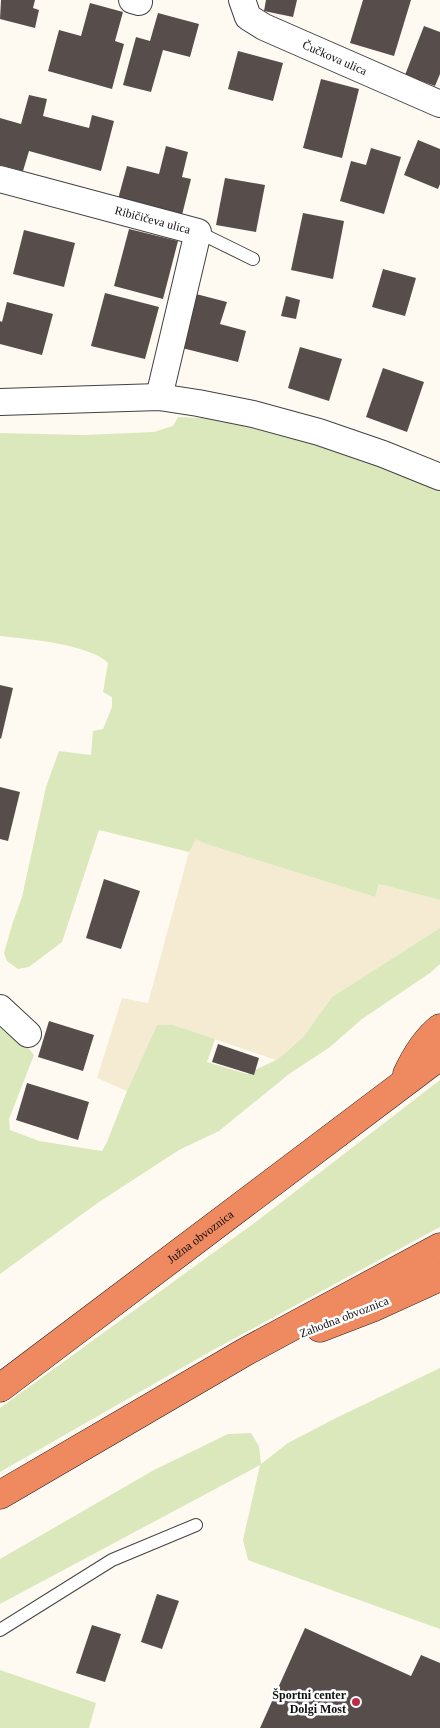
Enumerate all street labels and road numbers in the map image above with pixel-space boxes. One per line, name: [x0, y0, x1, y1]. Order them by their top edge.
street label: Čučkova ulica: [300, 38, 370, 78]
street label: Ribičičeva ulica: [113, 203, 193, 237]
street label: Južna obvoznica: [164, 1207, 237, 1266]
street label: Zahodna obvoznica: [297, 1293, 391, 1340]

